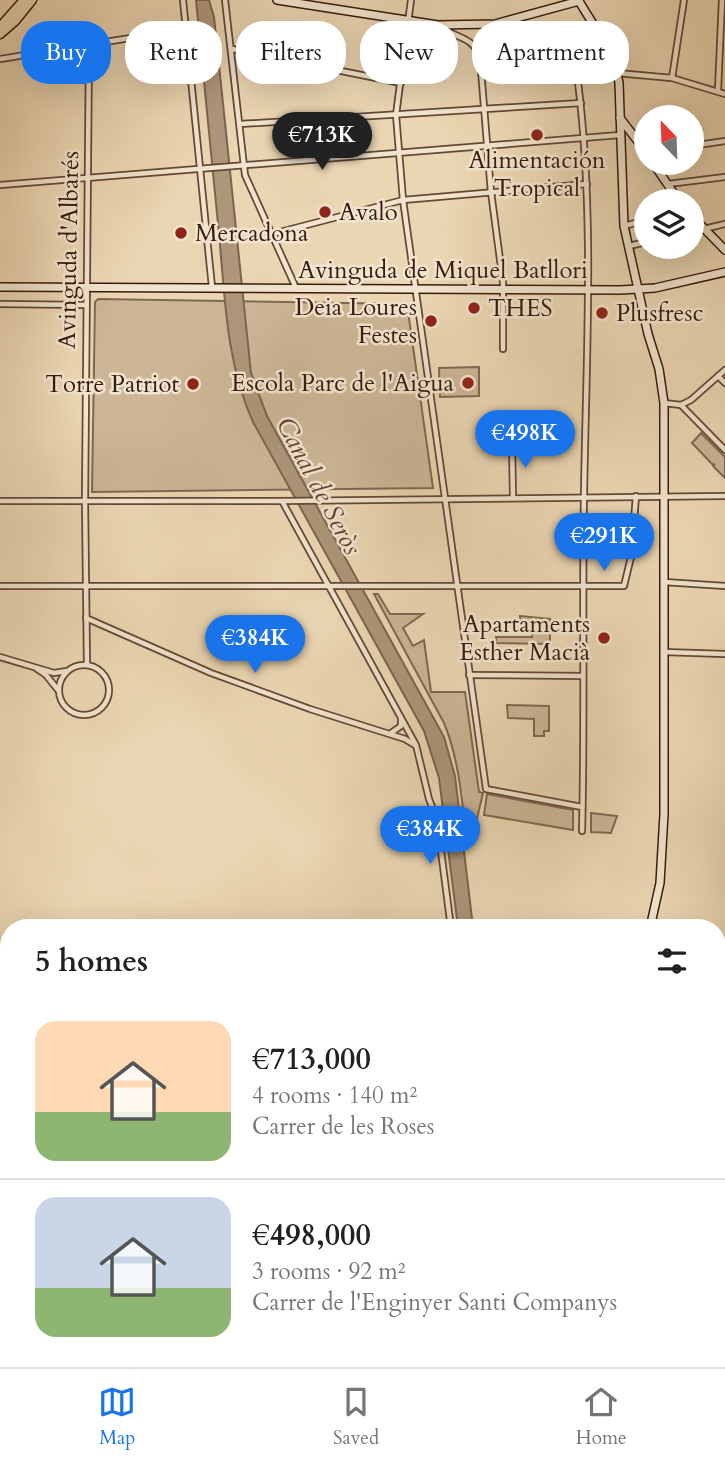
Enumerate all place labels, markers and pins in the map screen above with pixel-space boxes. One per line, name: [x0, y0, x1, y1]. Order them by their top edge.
pin: €713K: [273, 113, 371, 172]
marker: Alimentación Tropical: [529, 127, 545, 143]
place label: Alimentación Tropical: [468, 144, 606, 205]
place label: Avalo: [339, 196, 398, 229]
marker: Avalo: [317, 204, 333, 220]
place label: Mercadona: [195, 217, 309, 250]
marker: Mercadona: [173, 225, 189, 241]
place label: Deia Loures Festes: [295, 291, 417, 352]
place label: THES: [488, 292, 553, 325]
place label: Plusfresc: [616, 297, 703, 330]
marker: THES: [466, 300, 482, 316]
marker: Plusfresc: [594, 305, 610, 321]
marker: Deia Loures Festes: [423, 313, 439, 329]
place label: Escola Parc de l'Aigua: [231, 367, 455, 400]
place label: Torre Patriot: [45, 368, 179, 401]
marker: Escola Parc de l'Aigua: [460, 375, 476, 391]
marker: Torre Patriot: [185, 376, 201, 392]
pin: €498K: [476, 410, 574, 470]
pin: €291K: [555, 514, 653, 573]
place label: Apartaments Esther Macià: [459, 608, 591, 669]
pin: €384K: [206, 616, 304, 675]
marker: Apartaments Esther Macià: [596, 630, 612, 646]
pin: €384K: [381, 806, 479, 866]

